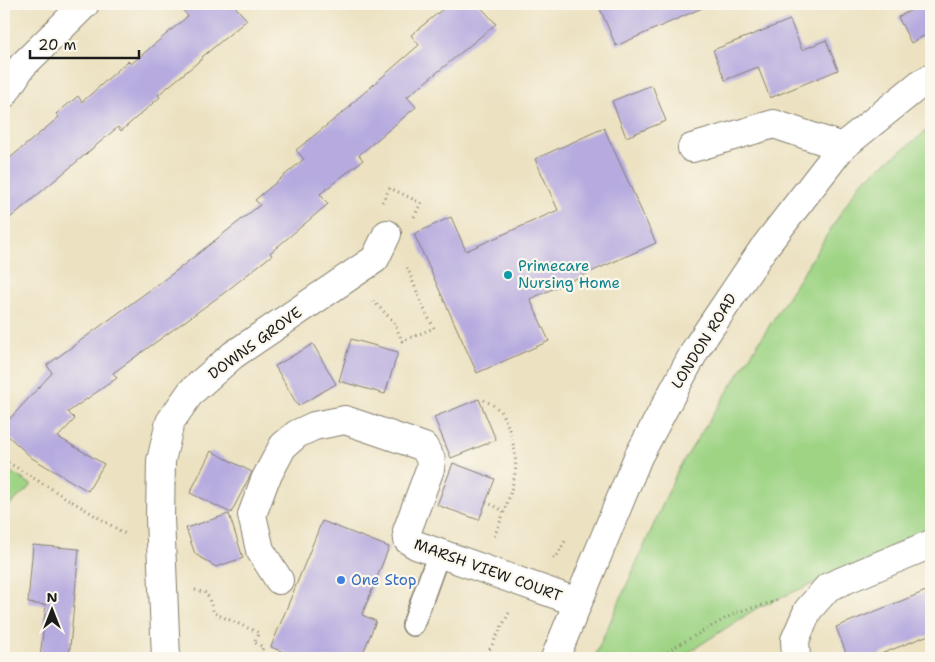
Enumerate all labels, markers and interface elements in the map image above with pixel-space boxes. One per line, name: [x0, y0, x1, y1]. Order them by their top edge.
scale bar: [30, 28, 139, 60]
text: 20 m: [38, 35, 77, 55]
place label: Primecare Nursing Home: [518, 256, 620, 293]
marker: Primecare Nursing Home: [502, 269, 514, 281]
street label: LONDON ROAD: [667, 290, 741, 392]
street label: DOWNS GROVE: [204, 302, 306, 384]
street label: MARSH VIEW COURT: [411, 534, 565, 606]
place label: One Stop: [351, 570, 416, 590]
marker: One Stop: [335, 574, 347, 586]
north arrow: [28, 584, 78, 634]
text: N: [46, 588, 58, 606]

